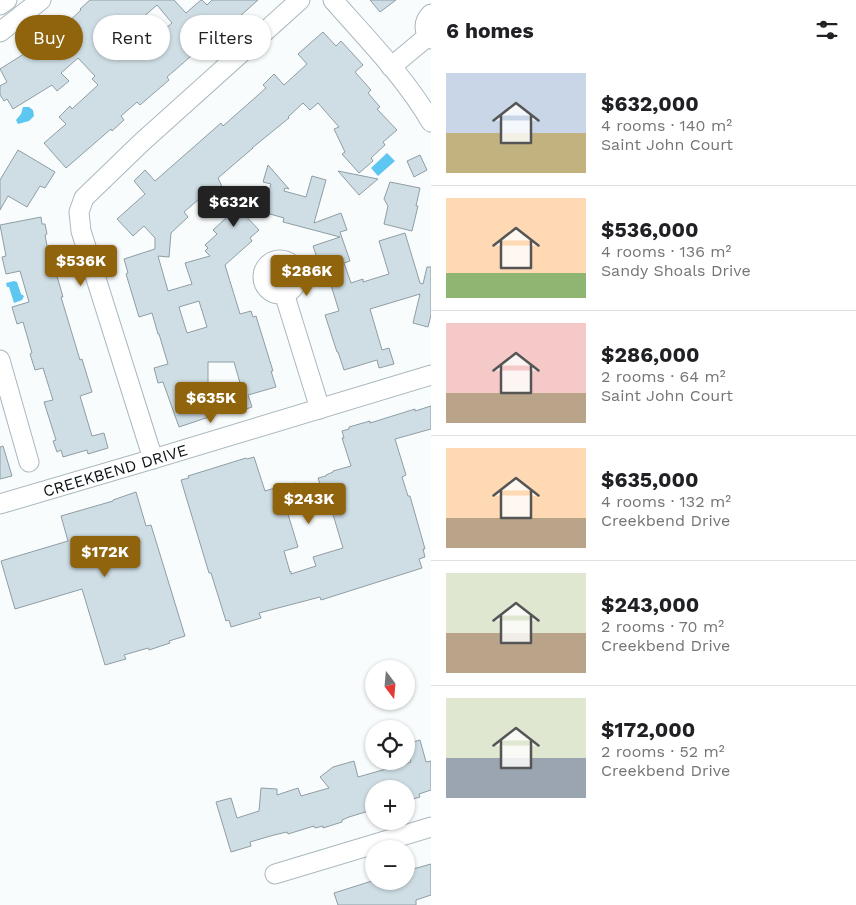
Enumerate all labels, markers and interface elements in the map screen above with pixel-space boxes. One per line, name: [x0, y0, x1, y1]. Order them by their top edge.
chip: Buy: [15, 15, 83, 60]
chip: Rent: [93, 15, 170, 60]
chip: Filters: [180, 15, 271, 60]
icon: filters: [813, 16, 841, 44]
text: 6 homes: [446, 18, 534, 43]
text: $632,000: [601, 91, 699, 116]
icon: home: [486, 93, 546, 153]
text: 4 rooms · 140 m²: [601, 116, 732, 135]
text: Saint John Court: [601, 135, 733, 154]
pin: $632K: [199, 186, 269, 228]
text: $632K: [209, 192, 259, 211]
text: $536,000: [601, 217, 699, 242]
icon: home: [486, 218, 546, 278]
text: 4 rooms · 136 m²: [601, 242, 731, 261]
pin: $536K: [46, 244, 116, 287]
text: $536K: [56, 251, 106, 270]
pin: $286K: [272, 254, 342, 297]
text: $286K: [282, 261, 332, 280]
text: Sandy Shoals Drive: [601, 261, 751, 280]
text: $286,000: [601, 342, 700, 367]
icon: home: [486, 343, 546, 403]
text: 2 rooms · 64 m²: [601, 367, 726, 386]
pin: $635K: [176, 382, 246, 424]
text: Saint John Court: [601, 386, 733, 405]
text: $635K: [186, 388, 236, 407]
street label: CREEKBEND DRIVE: [41, 440, 190, 501]
text: $635,000: [601, 467, 699, 492]
icon: home: [486, 468, 546, 528]
pin: $243K: [274, 482, 344, 525]
text: $243K: [284, 489, 334, 508]
text: 4 rooms · 132 m²: [601, 492, 731, 511]
text: Creekbend Drive: [601, 511, 730, 530]
pin: $172K: [70, 536, 140, 578]
text: $172K: [81, 542, 129, 561]
text: $243,000: [601, 592, 699, 617]
icon: home: [486, 593, 546, 653]
text: 2 rooms · 70 m²: [601, 617, 724, 636]
text: Creekbend Drive: [601, 636, 730, 655]
north arrow: [365, 660, 415, 710]
map controls: [365, 660, 415, 890]
text: $172,000: [601, 717, 695, 742]
icon: home: [486, 718, 546, 778]
button: locate: [365, 720, 415, 770]
text: 2 rooms · 52 m²: [601, 742, 725, 761]
text: Creekbend Drive: [601, 761, 730, 780]
button: +: [365, 780, 415, 830]
button: −: [365, 840, 415, 890]

